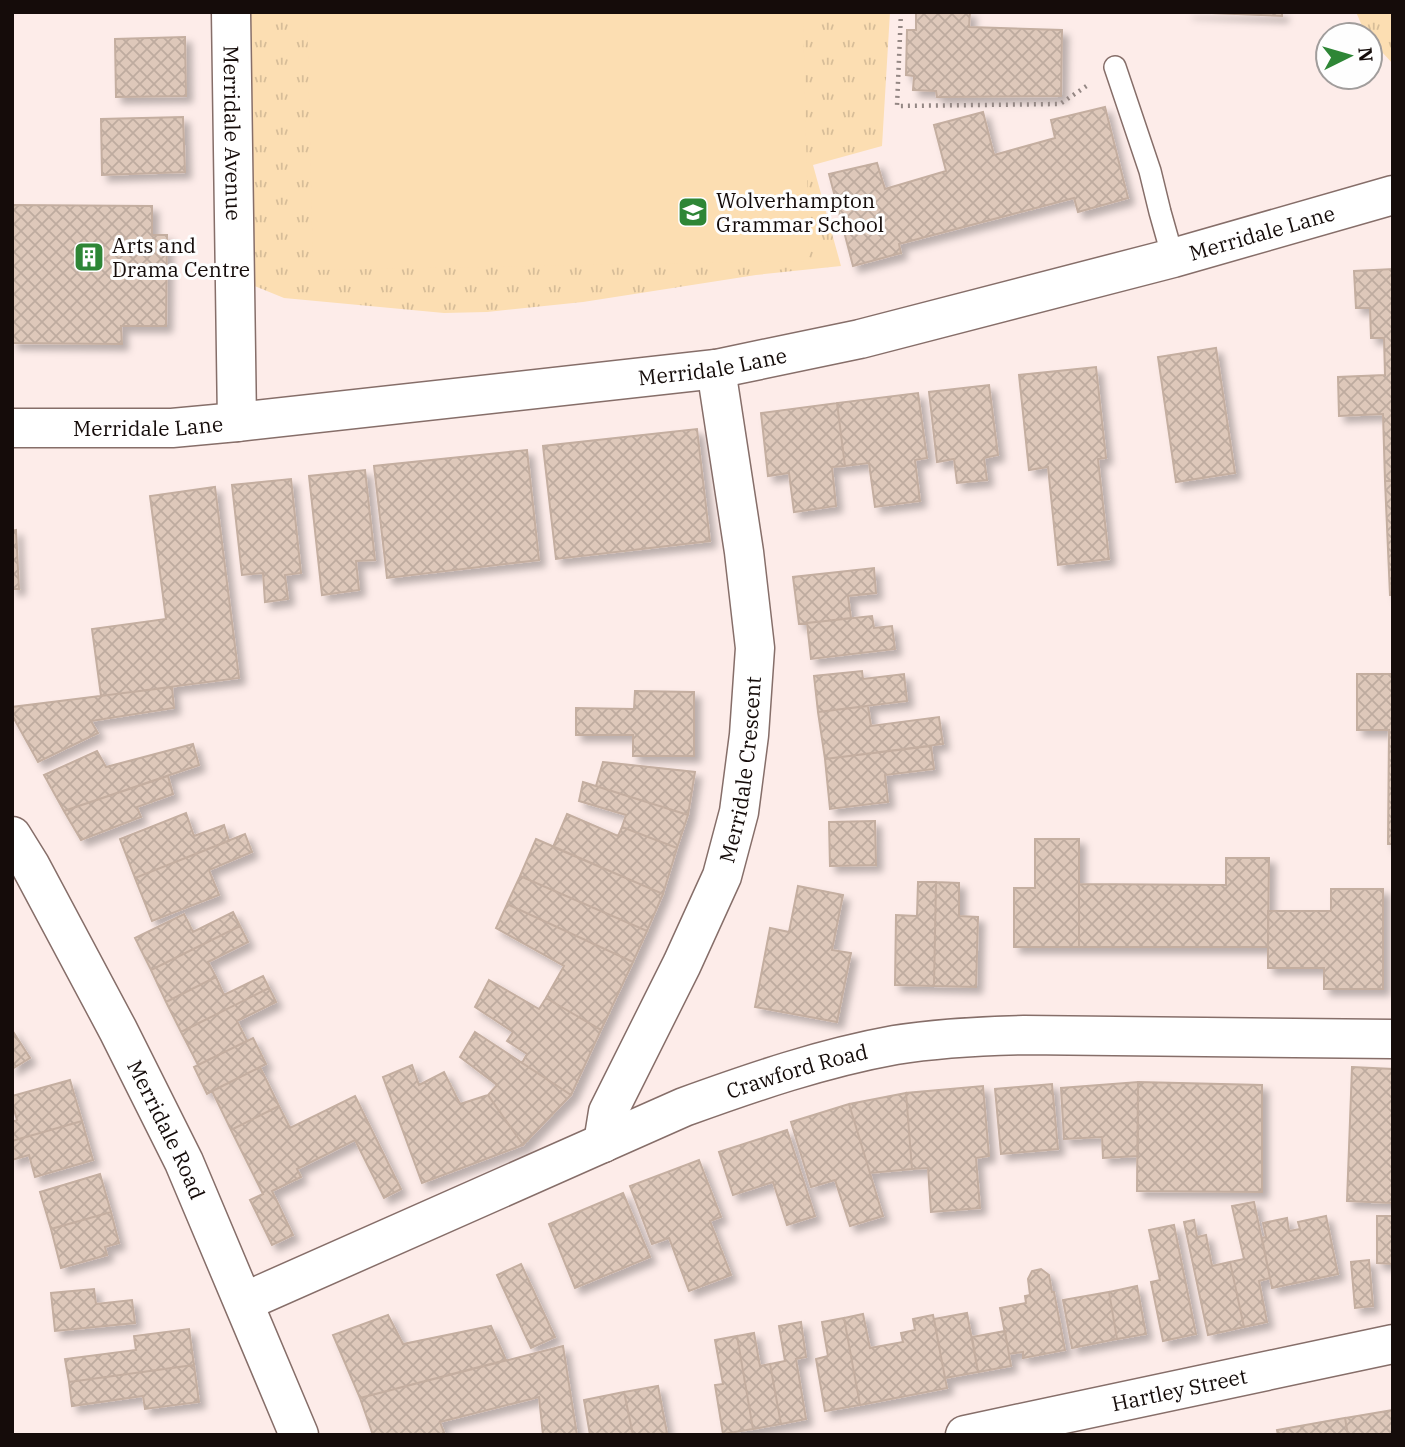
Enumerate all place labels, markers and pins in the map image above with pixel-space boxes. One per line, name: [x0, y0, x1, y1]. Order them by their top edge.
place label: Wolverhampton Grammar School: [716, 186, 884, 238]
school or university icon: Wolverhampton Grammar School: [676, 195, 710, 229]
place label: Arts and Drama Centre: [112, 231, 250, 283]
building icon: Arts and Drama Centre: [72, 240, 106, 274]

